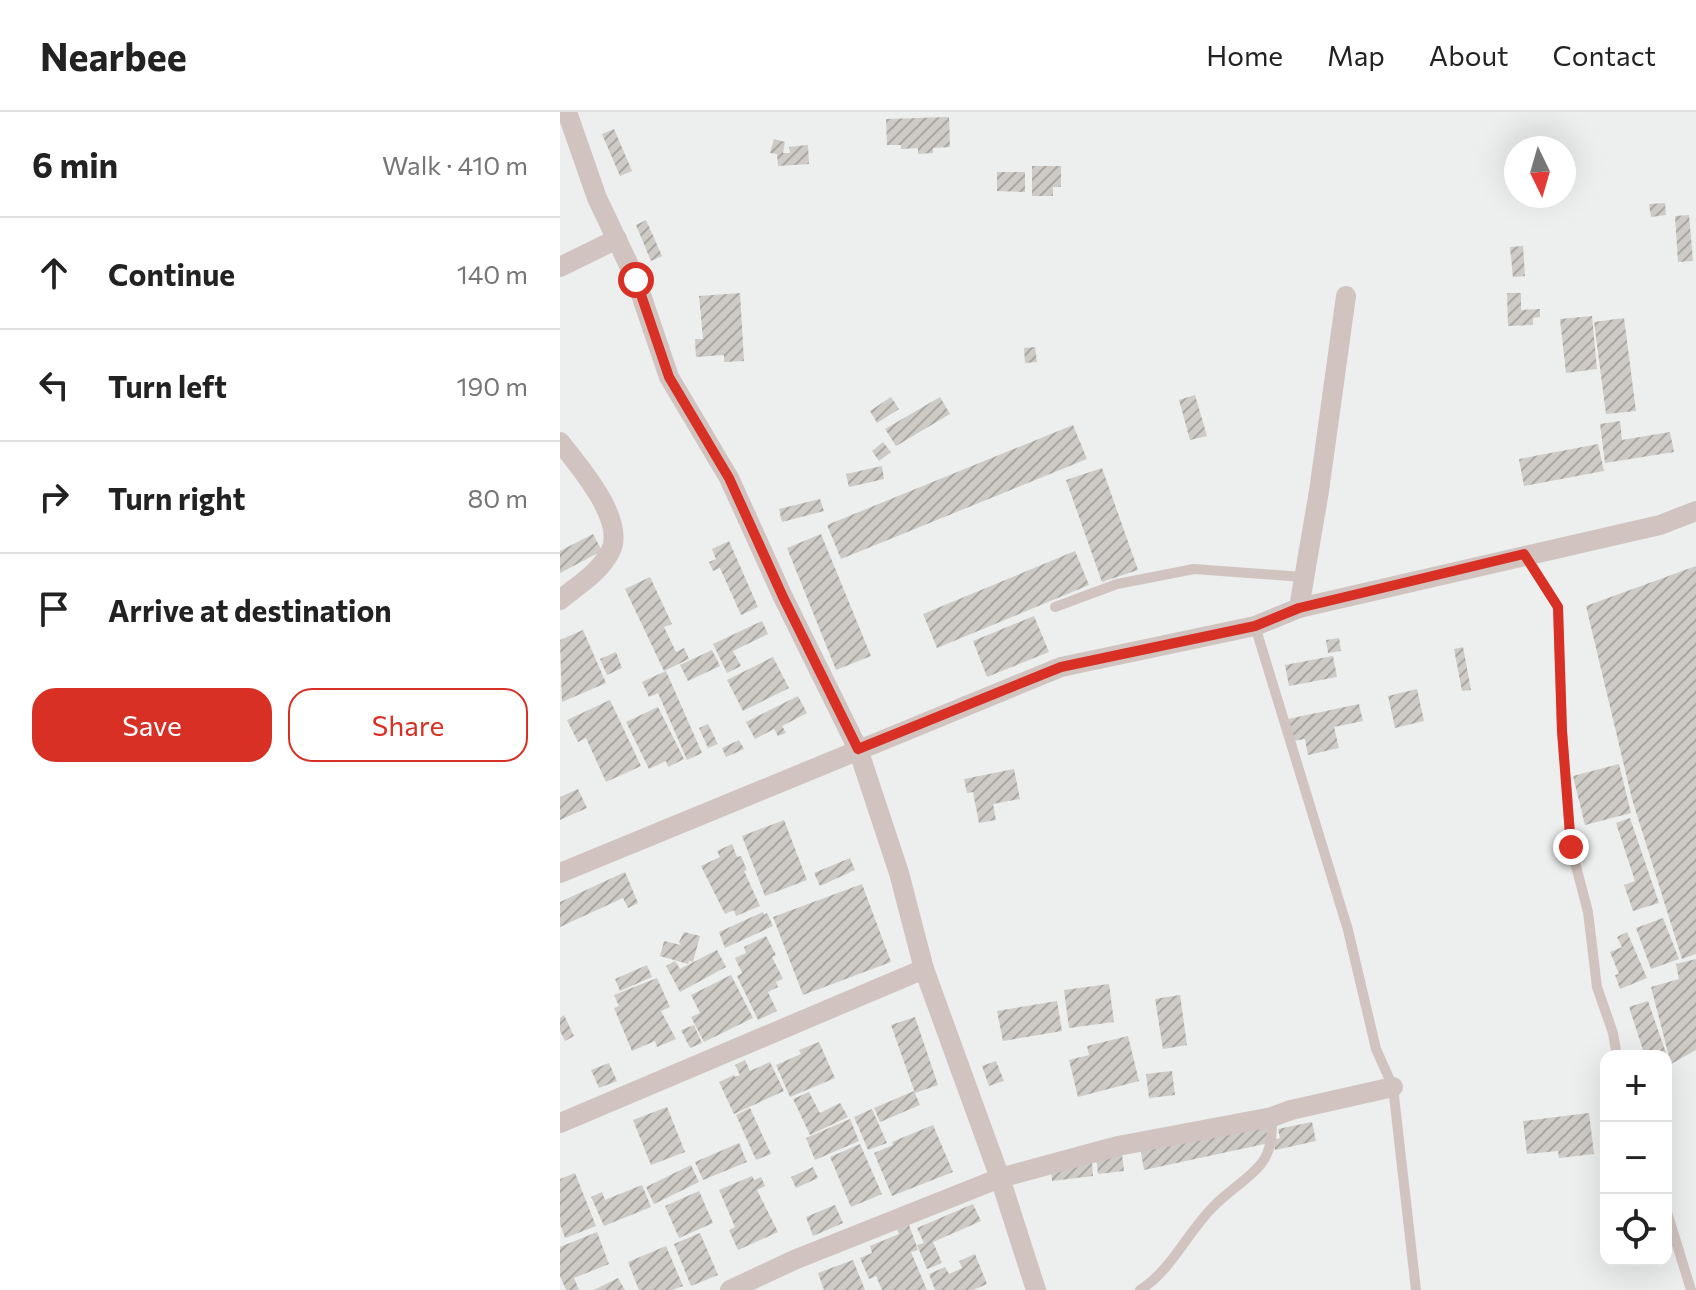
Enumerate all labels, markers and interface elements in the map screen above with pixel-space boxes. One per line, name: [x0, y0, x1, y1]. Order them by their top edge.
text: Nearbee: [40, 32, 187, 79]
text: Home: [1206, 38, 1283, 72]
text: Map: [1327, 38, 1385, 72]
text: About: [1429, 38, 1509, 72]
text: Contact: [1553, 38, 1656, 72]
north arrow: [1504, 136, 1576, 208]
text: 6 min: [32, 143, 118, 185]
text: Walk · 410 m: [382, 149, 528, 180]
icon: ahead: [32, 251, 76, 295]
text: Continue: [108, 255, 235, 292]
text: 140 m: [457, 258, 528, 289]
route start: [618, 262, 654, 298]
icon: left: [32, 363, 76, 407]
text: Turn left: [108, 367, 227, 404]
text: 190 m: [456, 370, 528, 401]
icon: right: [32, 475, 76, 519]
text: Turn right: [108, 479, 245, 516]
text: 80 m: [468, 482, 528, 513]
icon: arrive: [32, 587, 76, 631]
text: Arrive at destination: [108, 591, 392, 628]
button: Save: [32, 688, 272, 762]
button: Share: [288, 688, 528, 762]
route end: [1553, 829, 1589, 865]
map controls: [1600, 1050, 1672, 1266]
button: +: [1600, 1050, 1672, 1122]
button: −: [1600, 1122, 1672, 1194]
button: locate: [1600, 1194, 1672, 1266]

